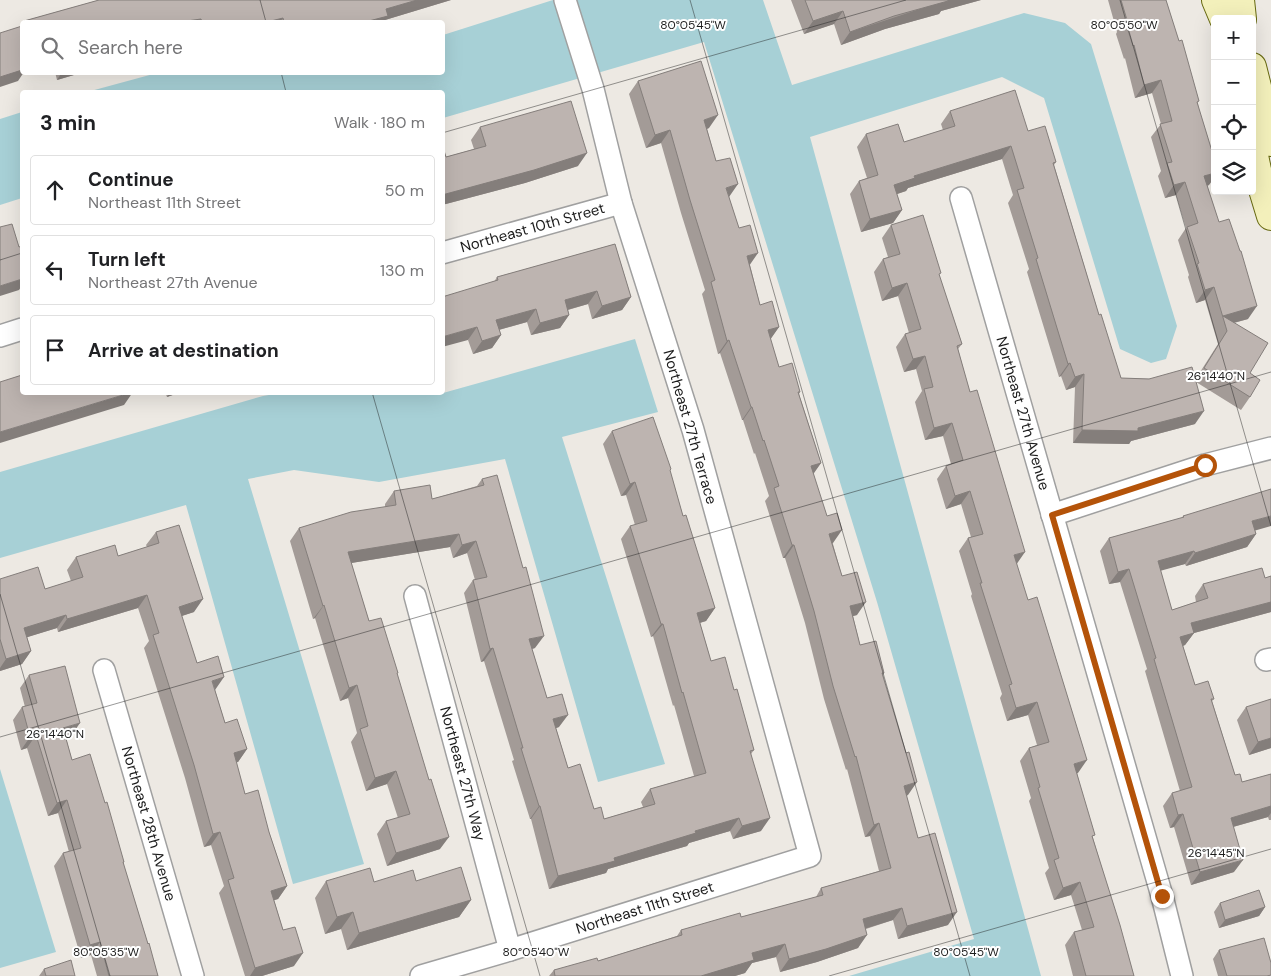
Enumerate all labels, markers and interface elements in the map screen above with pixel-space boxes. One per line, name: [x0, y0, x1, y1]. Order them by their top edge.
map controls: [1211, 15, 1256, 195]
button: +: [1211, 15, 1256, 60]
text: 80°05'45"W: [660, 17, 726, 33]
text: 80°05'50"W: [1090, 17, 1158, 33]
search box: [20, 20, 445, 75]
icon: search: [38, 34, 66, 62]
text: Search here: [78, 35, 183, 60]
button: −: [1211, 60, 1256, 105]
button: locate: [1211, 105, 1256, 150]
text: 3 min: [40, 109, 96, 137]
text: Walk · 180 m: [334, 112, 425, 133]
button: layers: [1211, 150, 1256, 195]
text: Continue: [88, 167, 174, 192]
icon: ahead: [41, 176, 69, 204]
text: 50 m: [385, 180, 424, 201]
text: Northeast 11th Street: [88, 192, 241, 213]
street label: Northeast 10th Street: [458, 198, 607, 257]
text: Turn left: [88, 247, 166, 272]
icon: left: [41, 256, 69, 284]
text: 130 m: [380, 260, 424, 281]
text: Northeast 27th Avenue: [88, 272, 258, 293]
street label: Northeast 27th Avenue: [991, 334, 1055, 492]
icon: arrive: [41, 336, 69, 364]
text: Arrive at destination: [88, 338, 279, 363]
street label: Northeast 27th Terrace: [658, 347, 722, 507]
text: 26°14'40"N: [1187, 368, 1245, 384]
route start: [1194, 454, 1217, 477]
street label: Northeast 27th Way: [435, 704, 490, 844]
text: 26°14'40"N: [26, 726, 84, 742]
street label: Northeast 28th Avenue: [117, 744, 181, 903]
text: 26°14'45"N: [1187, 845, 1245, 861]
street label: Northeast 11th Street: [573, 877, 716, 939]
route end: [1151, 885, 1174, 908]
text: 80°05'35"W: [73, 944, 139, 960]
text: 80°05'40"W: [503, 944, 570, 960]
text: 80°05'45"W: [933, 944, 999, 960]

